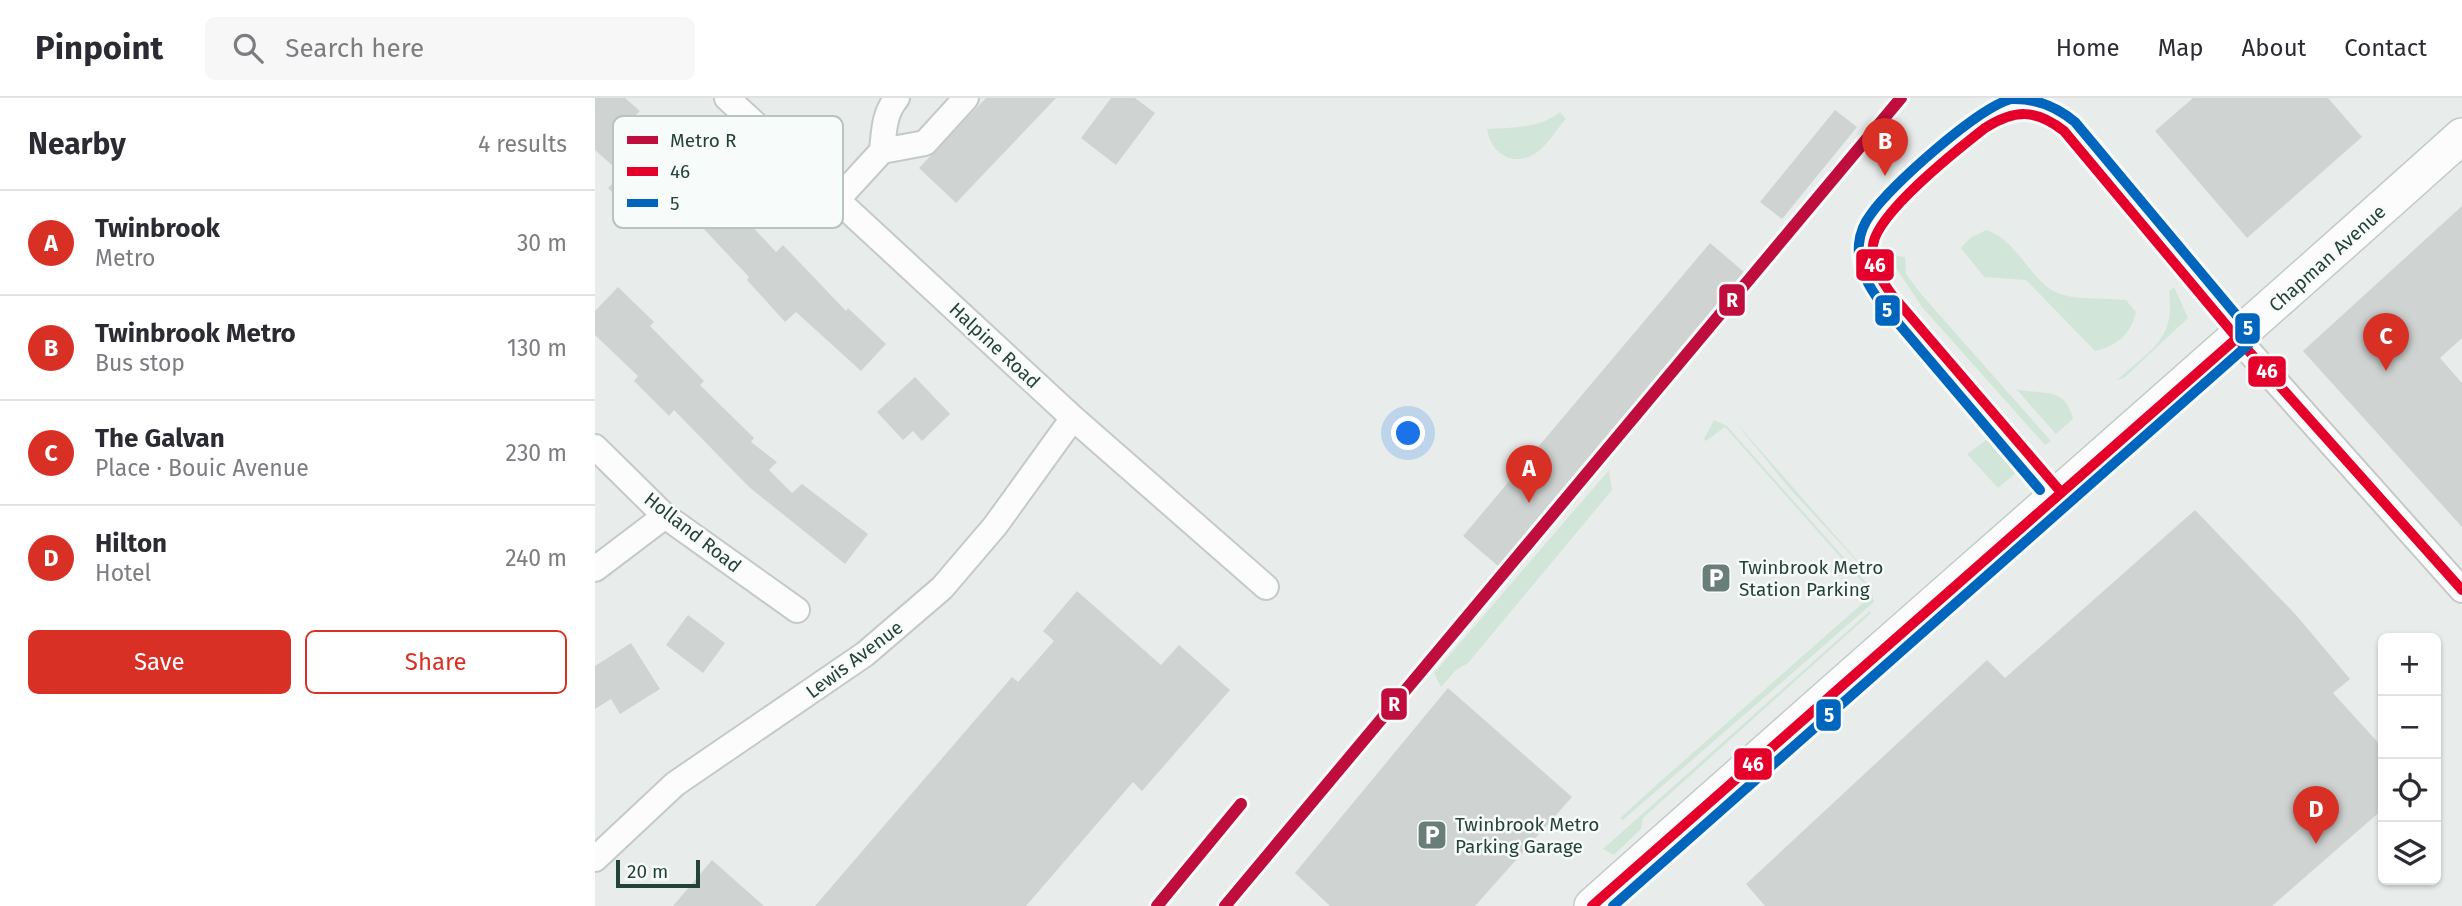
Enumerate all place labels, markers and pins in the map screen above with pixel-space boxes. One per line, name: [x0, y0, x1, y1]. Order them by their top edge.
pin: B: [1862, 118, 1908, 176]
pin: C: [2363, 313, 2409, 371]
pin: A: [1506, 445, 1552, 503]
place label: Twinbrook Metro Station Parking: [1739, 556, 1883, 601]
parking icon: Twinbrook Metro Station Parking: [1699, 561, 1733, 595]
pin: D: [2293, 786, 2339, 844]
place label: Twinbrook Metro Parking Garage: [1455, 813, 1599, 858]
parking icon: Twinbrook Metro Parking Garage: [1415, 818, 1449, 852]

